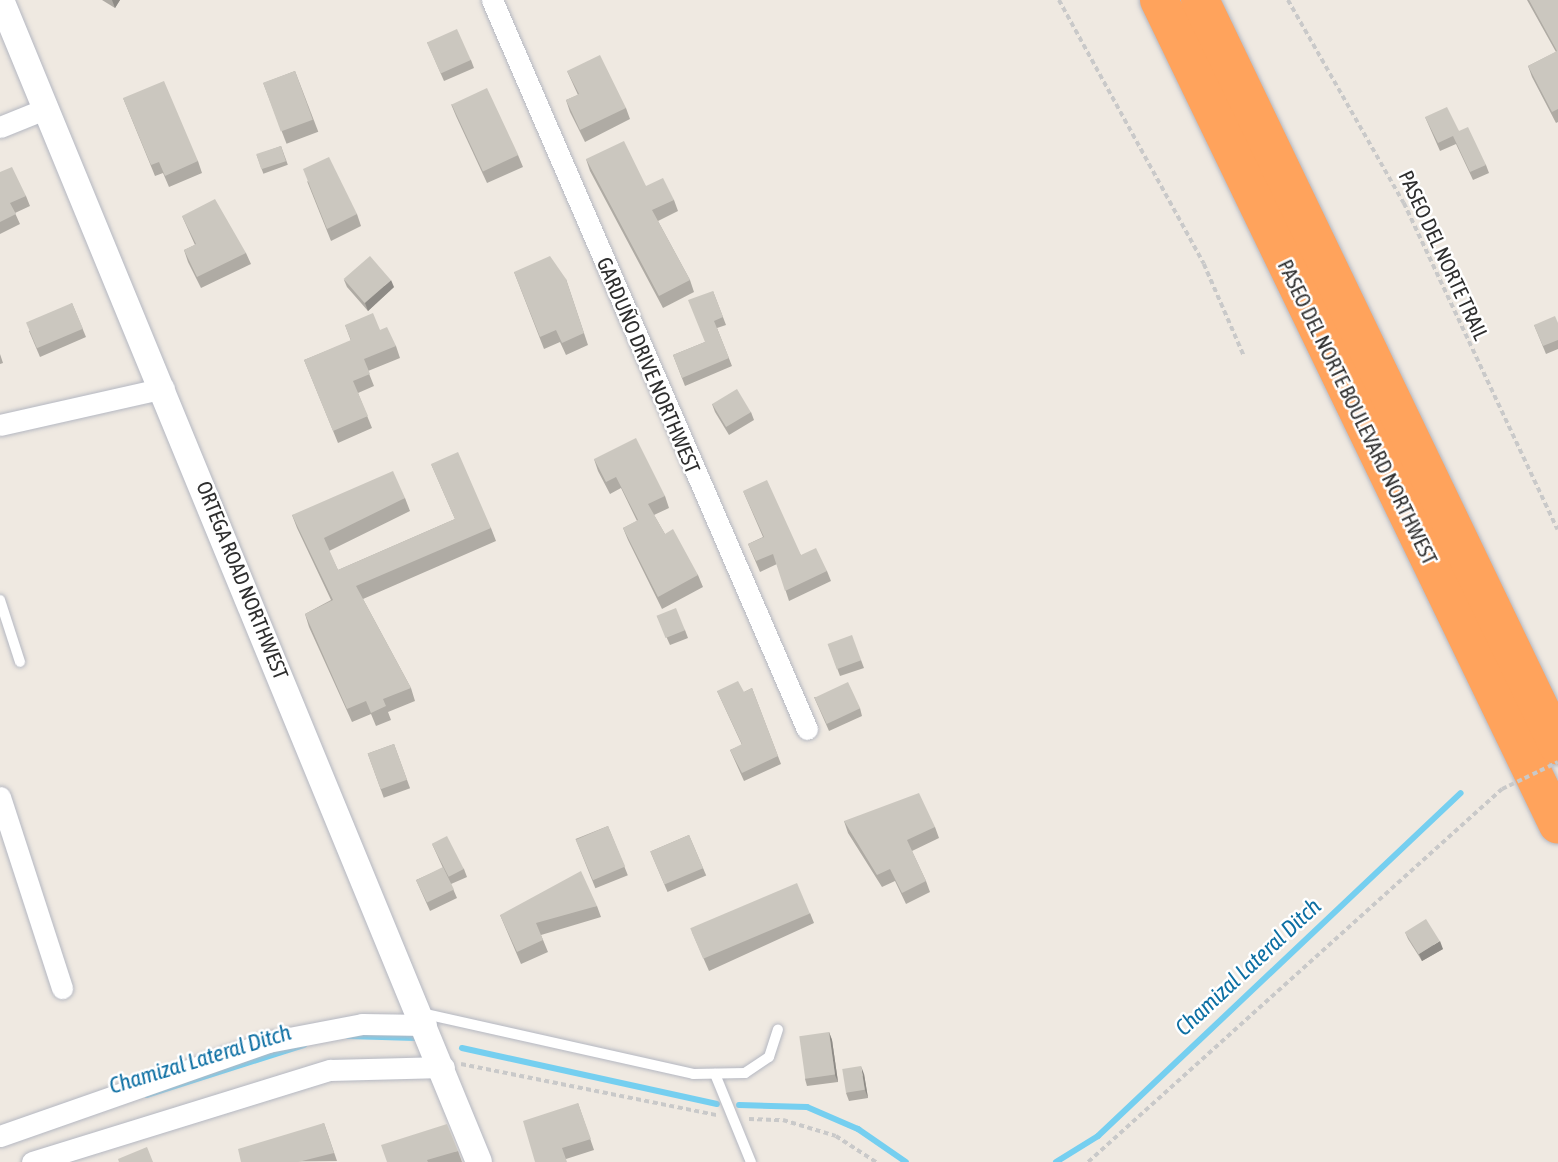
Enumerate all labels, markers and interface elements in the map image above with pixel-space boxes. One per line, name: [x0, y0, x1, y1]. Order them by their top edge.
street label: PASEO DEL NORTE TRAIL: [1394, 166, 1494, 344]
street label: GARDUÑO DRIVE NORTHWEST: [592, 253, 706, 477]
street label: PASEO DEL NORTE BOULEVARD NORTHWEST: [1273, 255, 1443, 569]
street label: ORTEGA ROAD NORTHWEST: [192, 477, 294, 683]
water label: Chamizal Lateral Ditch: [1170, 893, 1326, 1041]
water label: Chamizal Lateral Ditch: [106, 1018, 294, 1100]

